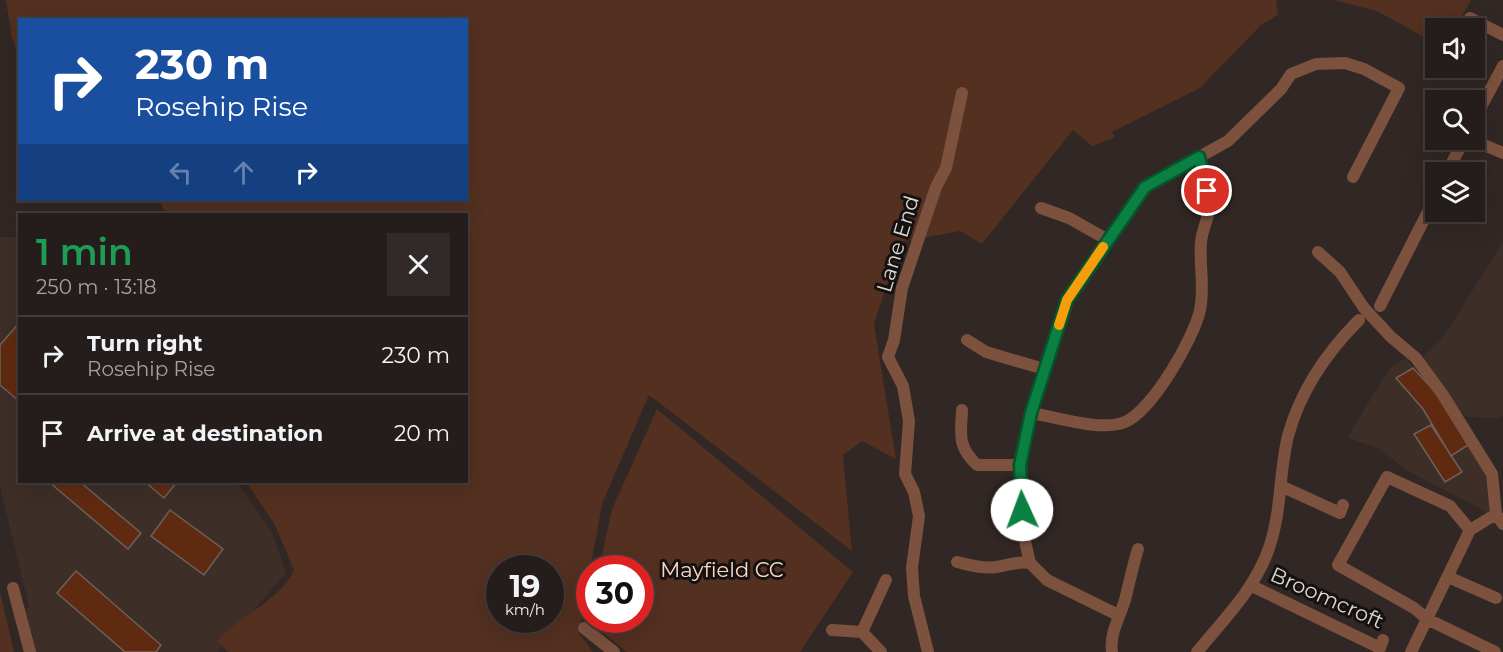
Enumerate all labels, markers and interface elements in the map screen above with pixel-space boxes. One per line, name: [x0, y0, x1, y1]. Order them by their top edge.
map controls: [1425, 18, 1485, 222]
button: sound: [1425, 18, 1485, 78]
text: 230 m: [135, 38, 269, 90]
icon: right: [36, 42, 114, 120]
text: Rosehip Rise: [135, 90, 308, 123]
button: search: [1425, 90, 1485, 150]
icon: left: [164, 156, 197, 189]
icon: ahead: [227, 156, 260, 189]
icon: right: [290, 156, 323, 189]
button: layers: [1425, 162, 1485, 222]
pin: [1181, 165, 1232, 216]
icon: arrive: [1190, 174, 1223, 207]
street label: Lane End: [871, 193, 924, 295]
text: 1 min: [36, 230, 133, 274]
button: close: [387, 233, 450, 296]
text: 250 m · 13:18: [36, 275, 157, 299]
text: Turn right: [87, 330, 202, 357]
icon: right: [36, 339, 69, 372]
text: 230 m: [381, 342, 450, 369]
text: Rosehip Rise: [87, 357, 215, 381]
icon: arrive: [36, 417, 69, 450]
text: Arrive at destination: [87, 420, 323, 447]
text: 20 m: [394, 420, 450, 447]
position arrow: [990, 478, 1054, 542]
speed limit sign: 30: [576, 555, 654, 633]
park label: Mayfield CC: [660, 557, 784, 582]
street label: Broomcroft: [1267, 561, 1388, 634]
text: 19: [510, 568, 540, 605]
text: km/h: [505, 600, 545, 619]

